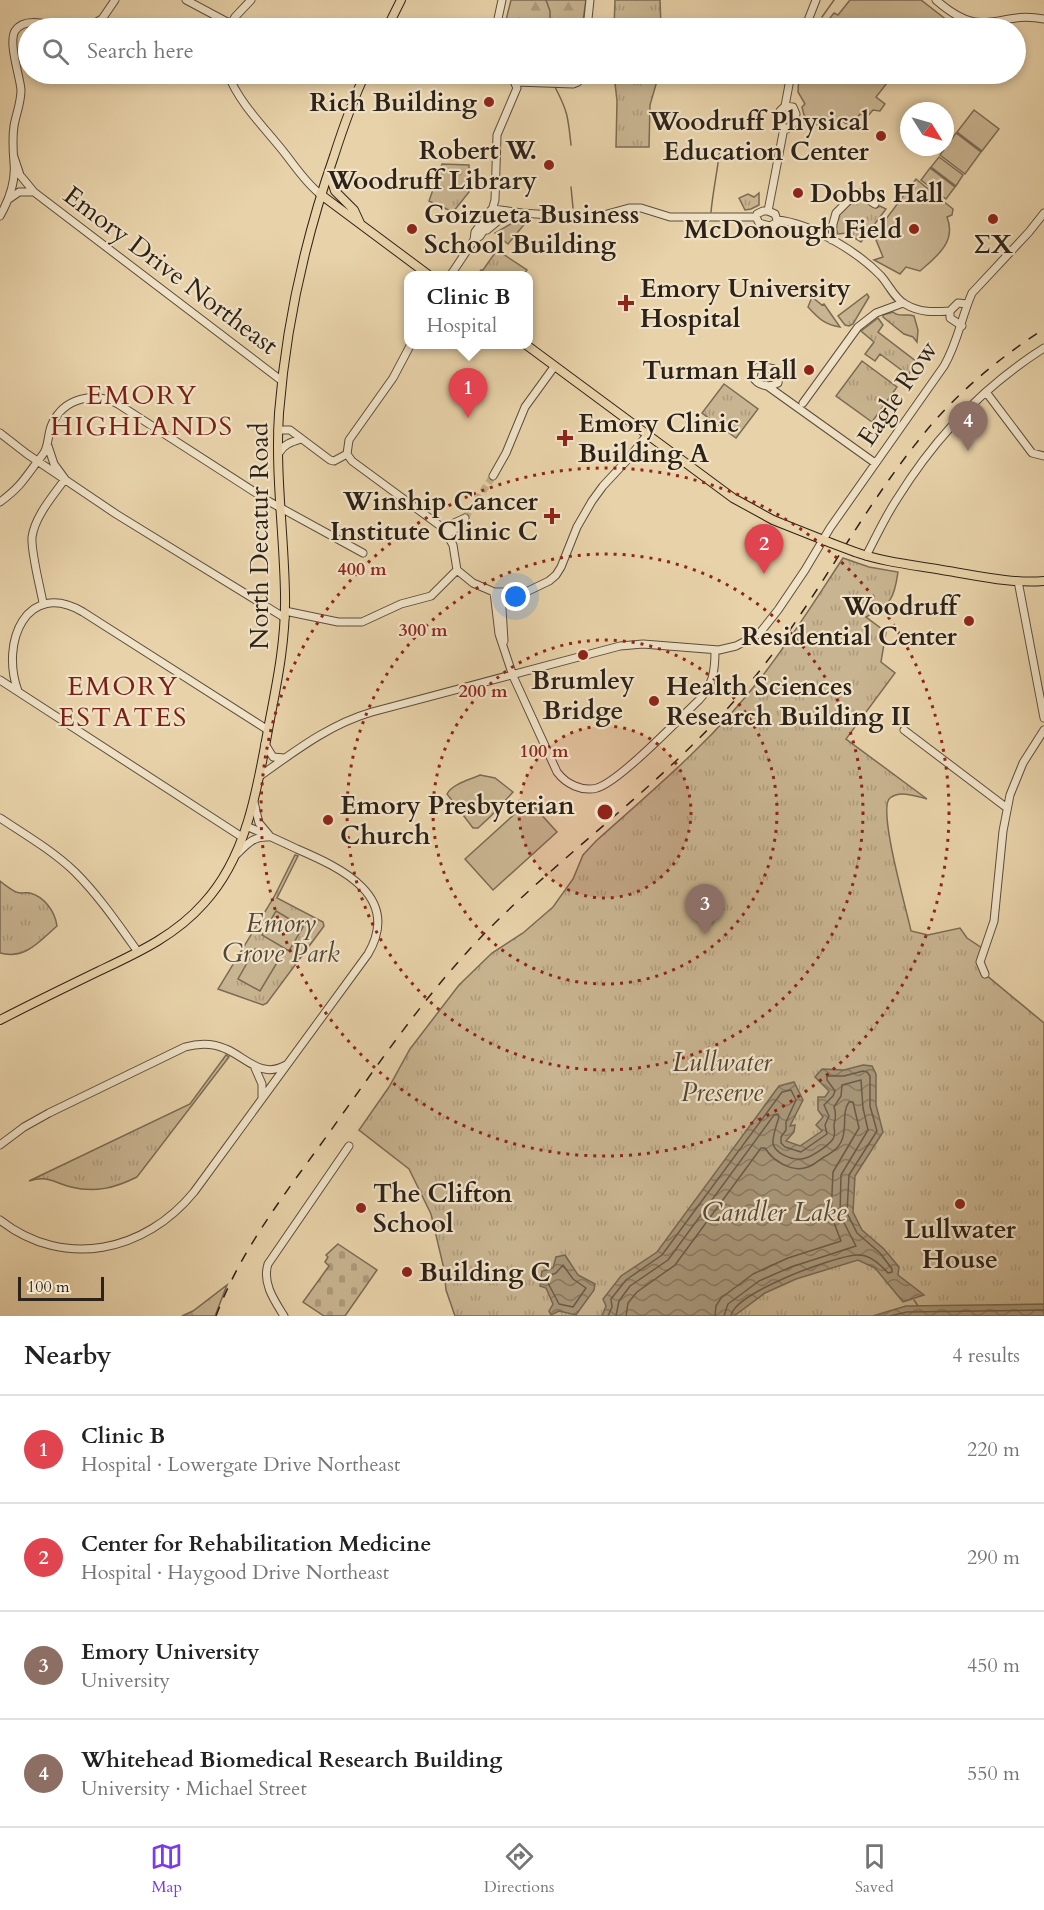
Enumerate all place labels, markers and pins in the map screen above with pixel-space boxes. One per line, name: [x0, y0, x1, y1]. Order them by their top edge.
place label: Rich Building: [309, 85, 477, 120]
marker: Rich Building: [482, 95, 496, 109]
place label: Woodruff Physical Education Center: [648, 104, 870, 169]
marker: Woodruff Physical Education Center: [874, 129, 888, 143]
place label: Robert W. Woodruff Library: [326, 133, 537, 198]
marker: Robert W. Woodruff Library: [542, 158, 556, 172]
place label: Dobbs Hall: [810, 176, 944, 211]
marker: Dobbs Hall: [791, 186, 805, 200]
place label: Goizueta Business School Building: [424, 197, 639, 262]
place label: McDonough Field: [684, 212, 902, 247]
marker: ΣΧ: [986, 212, 1000, 226]
marker: Goizueta Business School Building: [405, 222, 419, 236]
marker: McDonough Field: [907, 222, 921, 236]
place label: ΣΧ: [973, 227, 1013, 262]
place label: Emory University Hospital: [640, 271, 851, 336]
marker: Emory University Hospital: [617, 294, 635, 312]
place label: Turman Hall: [642, 353, 797, 388]
marker: Turman Hall: [802, 363, 816, 377]
pin: 1: [448, 368, 488, 418]
pin: 4: [948, 402, 988, 451]
place label: Emory Clinic Building A: [578, 406, 739, 471]
marker: Emory Clinic Building A: [556, 429, 574, 447]
place label: Winship Cancer Institute Clinic C: [330, 484, 539, 549]
marker: Winship Cancer Institute Clinic C: [543, 507, 561, 525]
pin: 2: [744, 524, 783, 574]
place label: Woodruff Residential Center: [741, 589, 961, 654]
marker: Woodruff Residential Center: [962, 614, 976, 628]
marker: Brumley Bridge: [576, 648, 590, 662]
place label: Brumley Bridge: [531, 663, 635, 728]
place label: Health Sciences Research Building II: [666, 669, 911, 734]
marker: Health Sciences Research Building II: [647, 694, 661, 708]
place label: Emory Presbyterian Church: [340, 788, 575, 853]
centre of rings: [595, 802, 615, 822]
marker: Emory Presbyterian Church: [321, 813, 335, 827]
pin: 3: [686, 884, 724, 934]
place label: The Clifton School: [373, 1176, 513, 1241]
marker: Lullwater House: [953, 1197, 967, 1211]
marker: The Clifton School: [354, 1201, 368, 1215]
place label: Lullwater House: [904, 1212, 1017, 1277]
place label: Building C: [419, 1255, 551, 1290]
marker: Building C: [400, 1265, 414, 1279]

